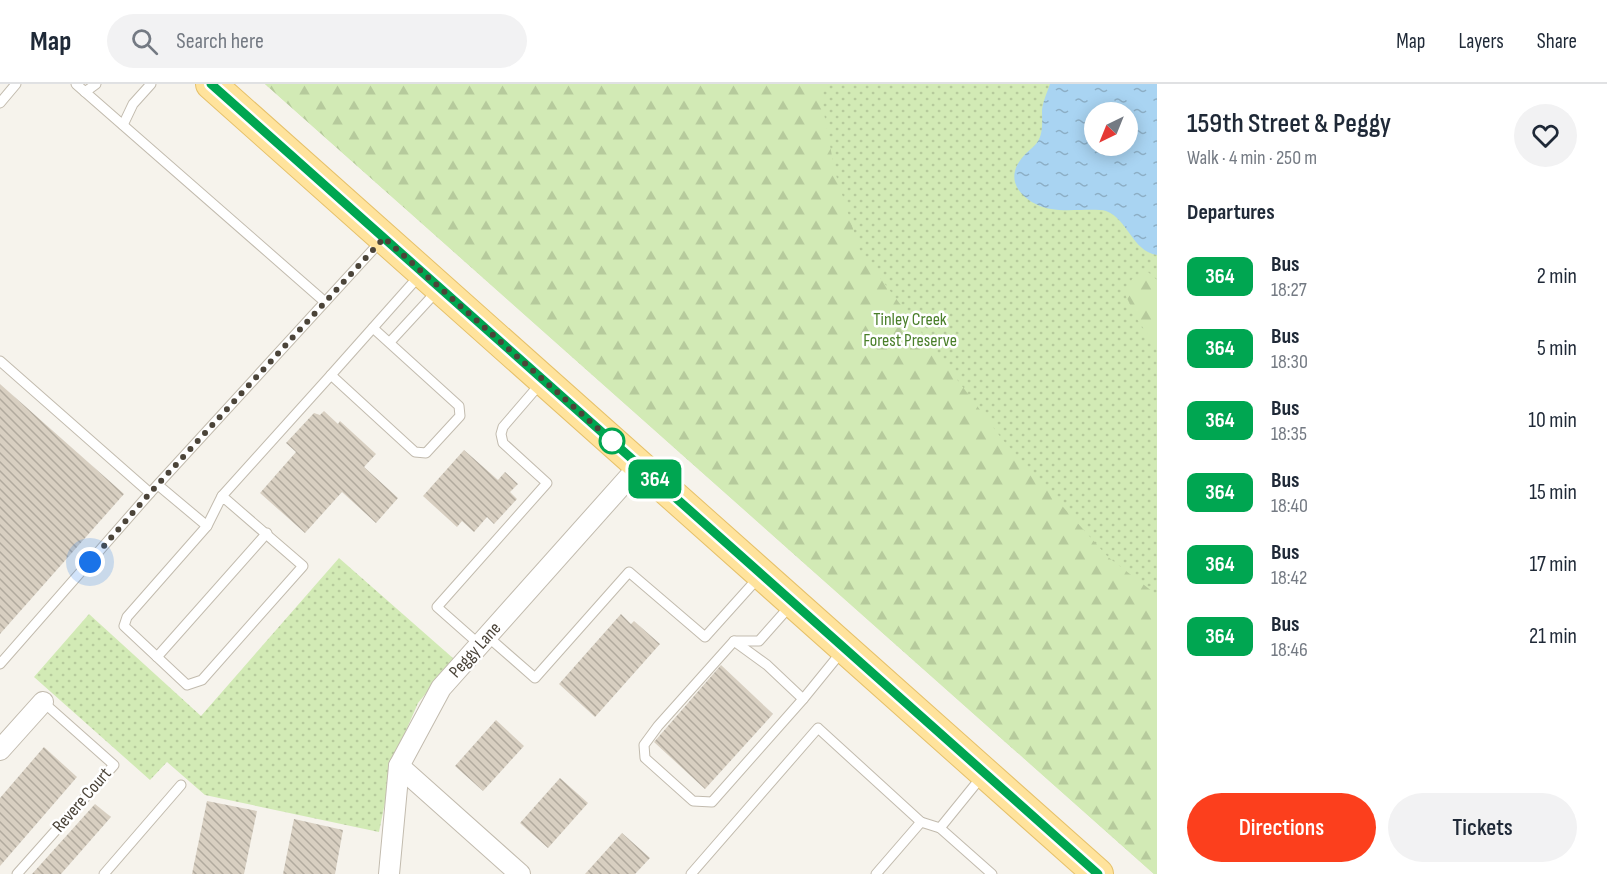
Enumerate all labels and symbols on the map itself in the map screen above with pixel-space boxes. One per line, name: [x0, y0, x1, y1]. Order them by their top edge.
north arrow: [1084, 102, 1138, 156]
park label: Tinley Creek Forest Preserve: [863, 309, 957, 351]
unlabelled marker: [599, 428, 625, 454]
line badge: 364: [620, 460, 690, 498]
your location: [75, 547, 105, 577]
street label: Peggy Lane: [445, 618, 505, 682]
street label: Revere Court: [48, 763, 116, 837]

